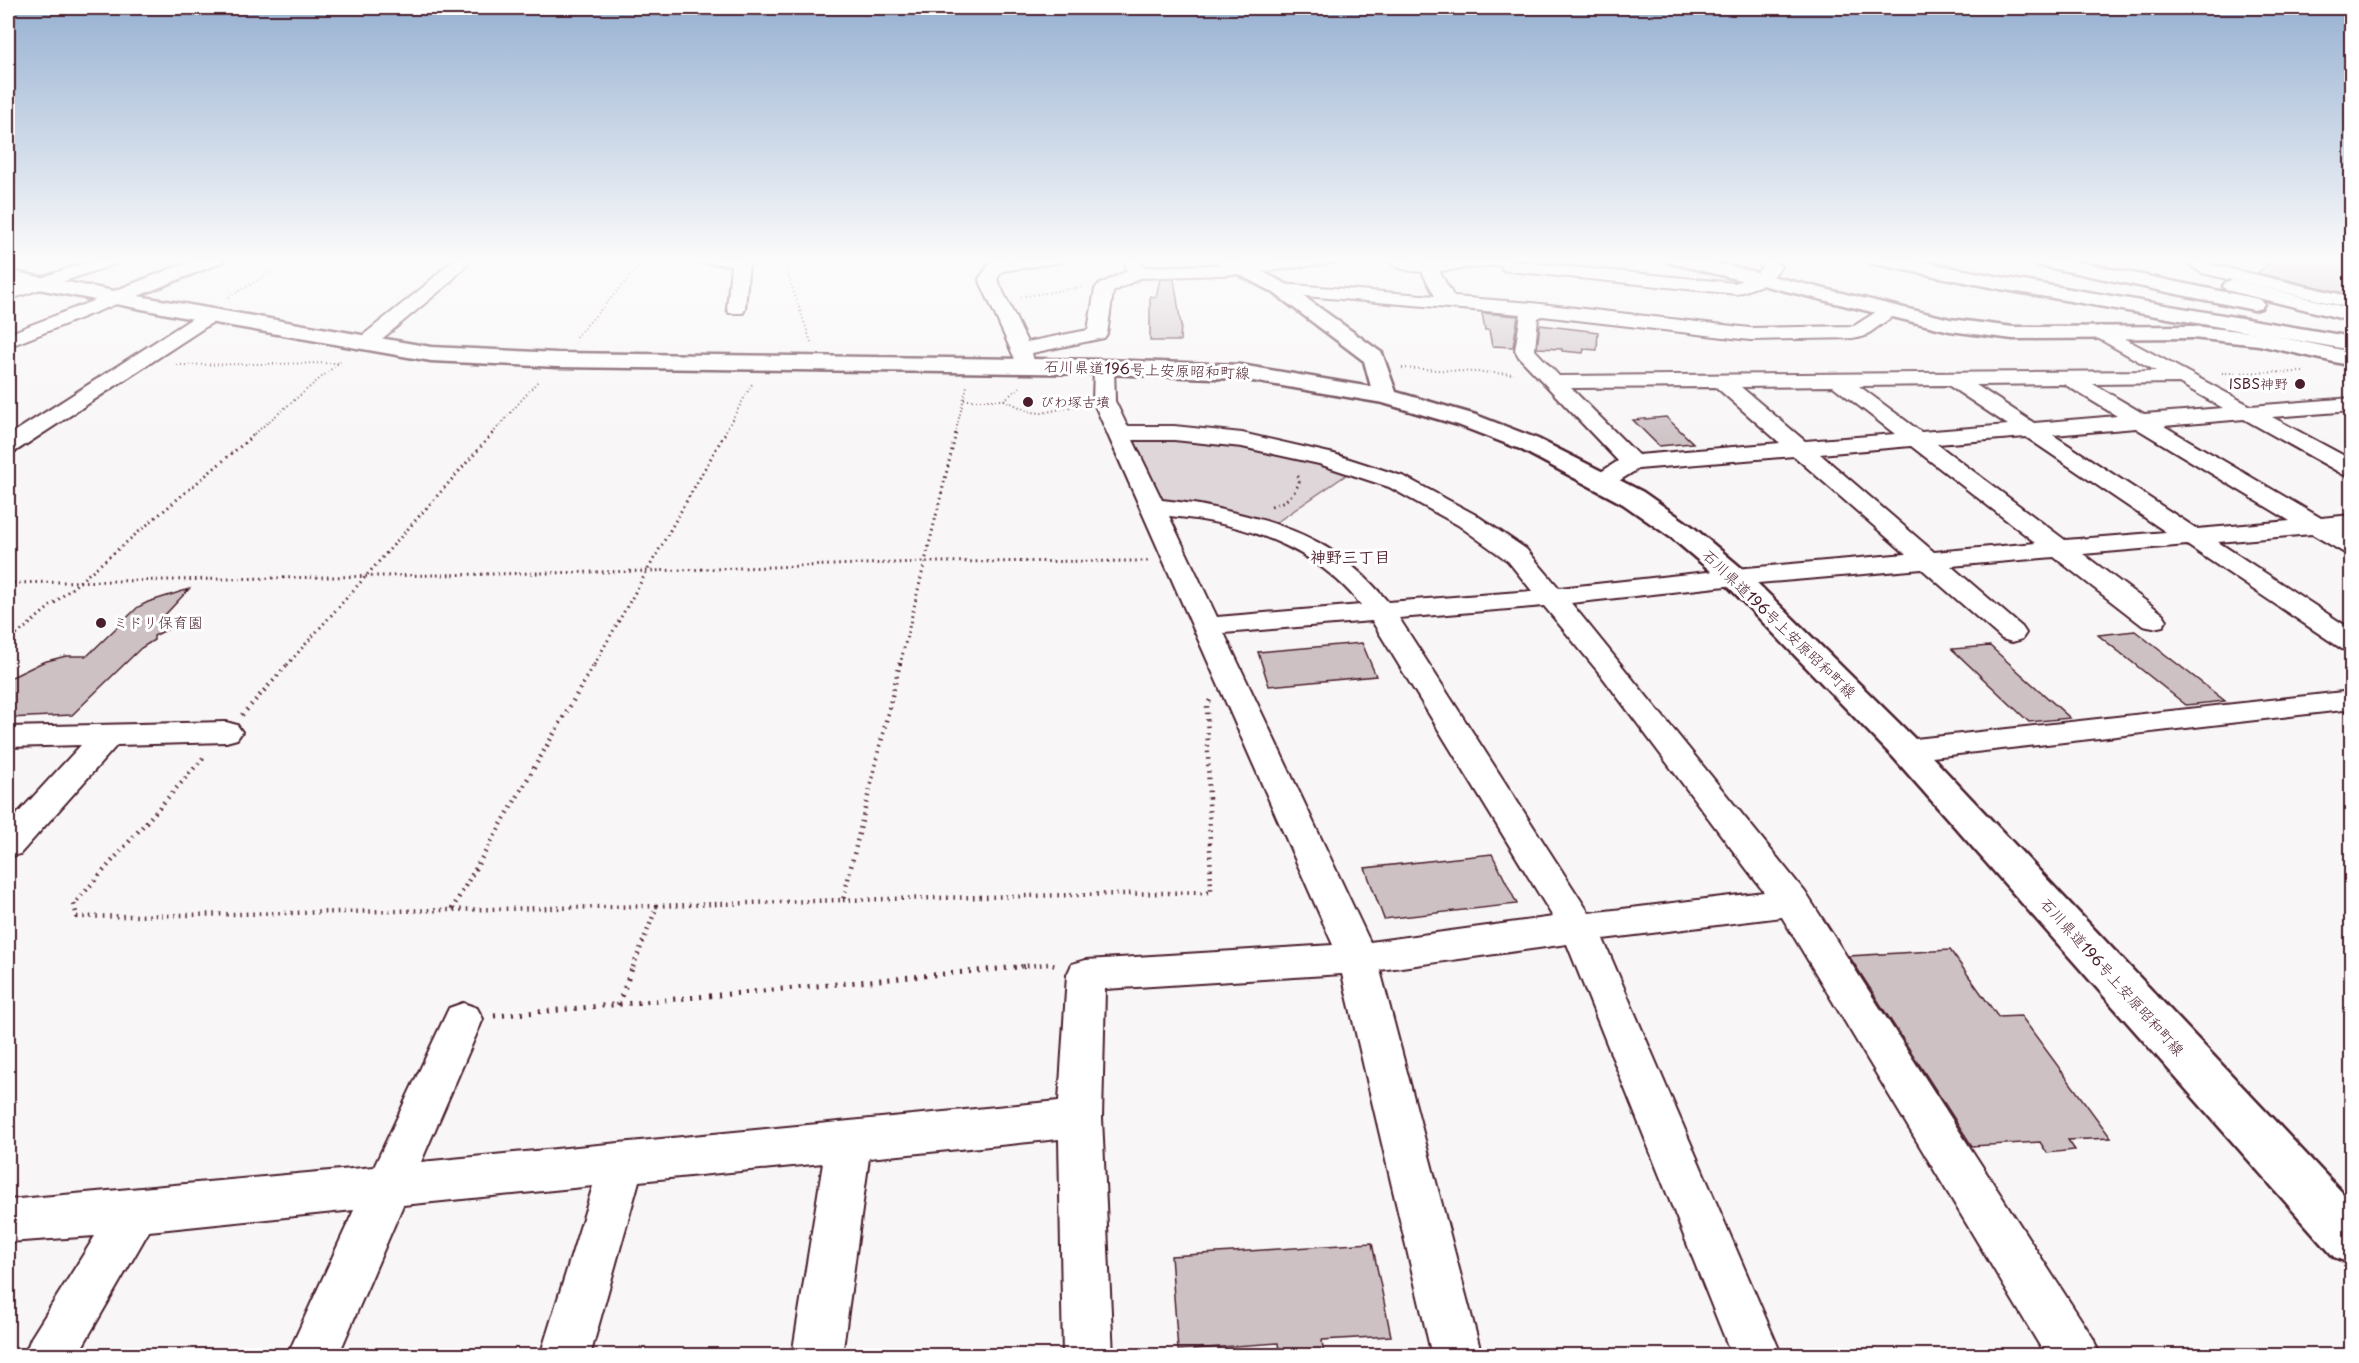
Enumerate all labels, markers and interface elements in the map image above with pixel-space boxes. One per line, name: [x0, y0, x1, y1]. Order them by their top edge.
street label: 石川県道196号上安原昭和町線: [1044, 353, 1250, 384]
place label: ISBS神野: [2229, 373, 2288, 394]
marker: ISBS神野: [2293, 377, 2307, 391]
place label: びわ塚古墳: [1040, 391, 1110, 412]
marker: びわ塚古墳: [1021, 395, 1035, 409]
street label: 石川県道196号上安原昭和町線: [1698, 543, 1862, 703]
district label: 神野三丁目: [1310, 544, 1390, 568]
place label: ミドリ保育園: [113, 610, 203, 633]
marker: ミドリ保育園: [94, 616, 108, 630]
street label: 石川県道196号上安原昭和町線: [2036, 892, 2190, 1060]

